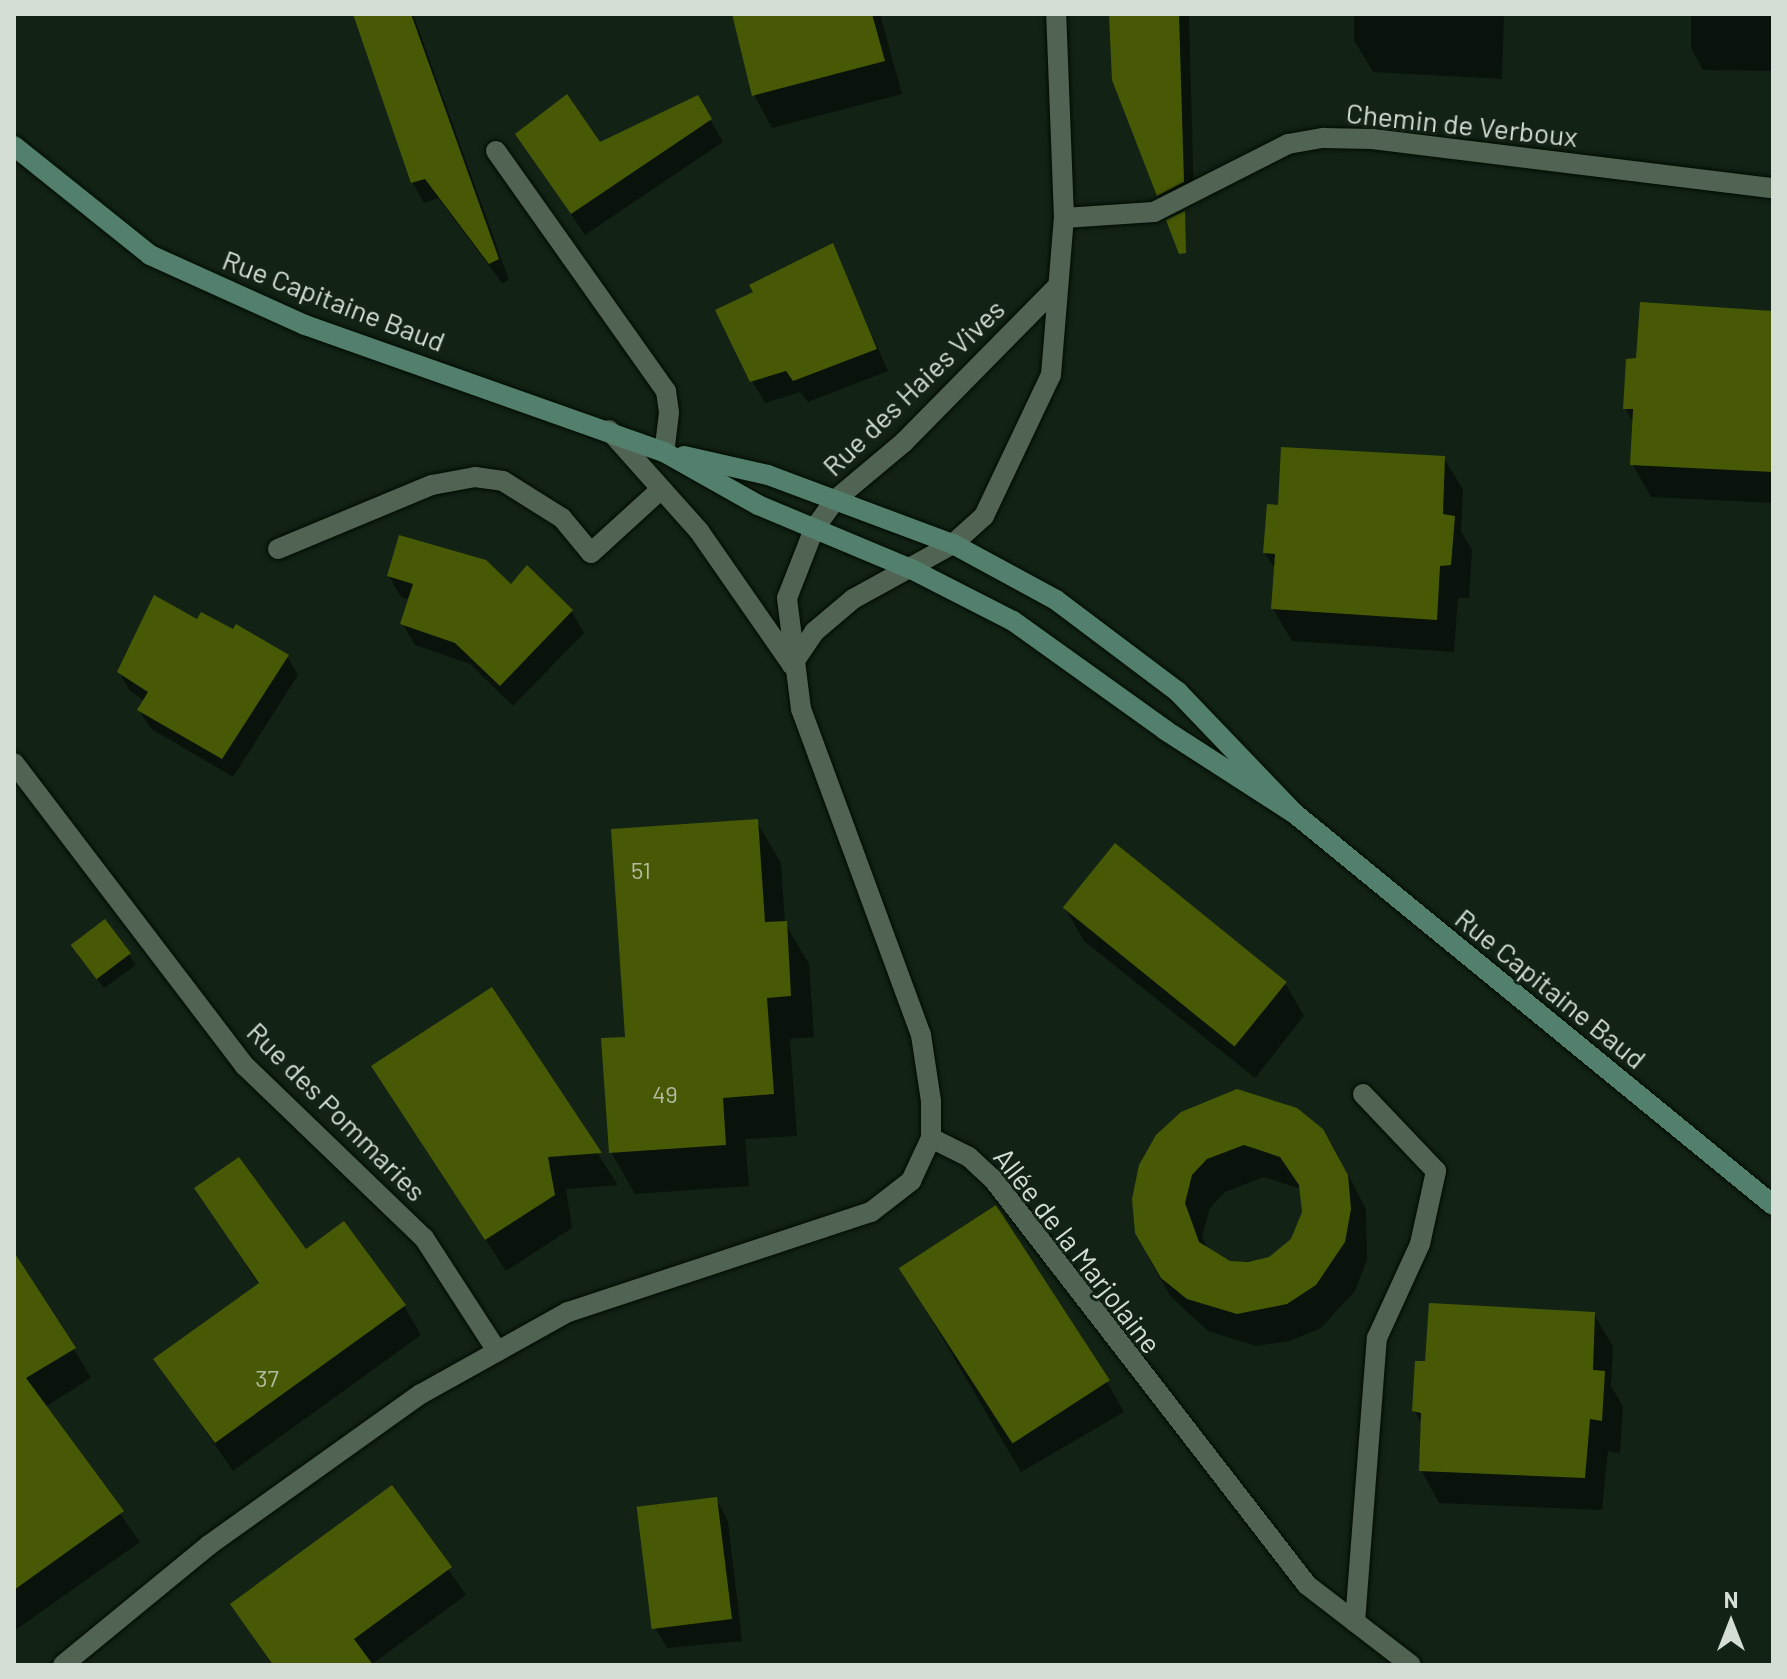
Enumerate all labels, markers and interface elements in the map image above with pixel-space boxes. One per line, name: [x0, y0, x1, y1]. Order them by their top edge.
street label: Chemin de Verboux: [1345, 95, 1579, 153]
street label: Rue Capitaine Baud: [218, 242, 450, 358]
street label: Rue des Haies Vives: [815, 292, 1011, 482]
house number: 51: [631, 856, 651, 884]
street label: Rue Capitaine Baud: [1449, 901, 1653, 1075]
street label: Rue des Pommaries: [241, 1015, 433, 1207]
house number: 49: [652, 1080, 678, 1108]
street label: Allée de la Marjolaine: [987, 1140, 1169, 1360]
house number: 37: [255, 1364, 279, 1392]
north arrow: [1691, 1583, 1771, 1663]
text: N: [1724, 1586, 1738, 1612]

